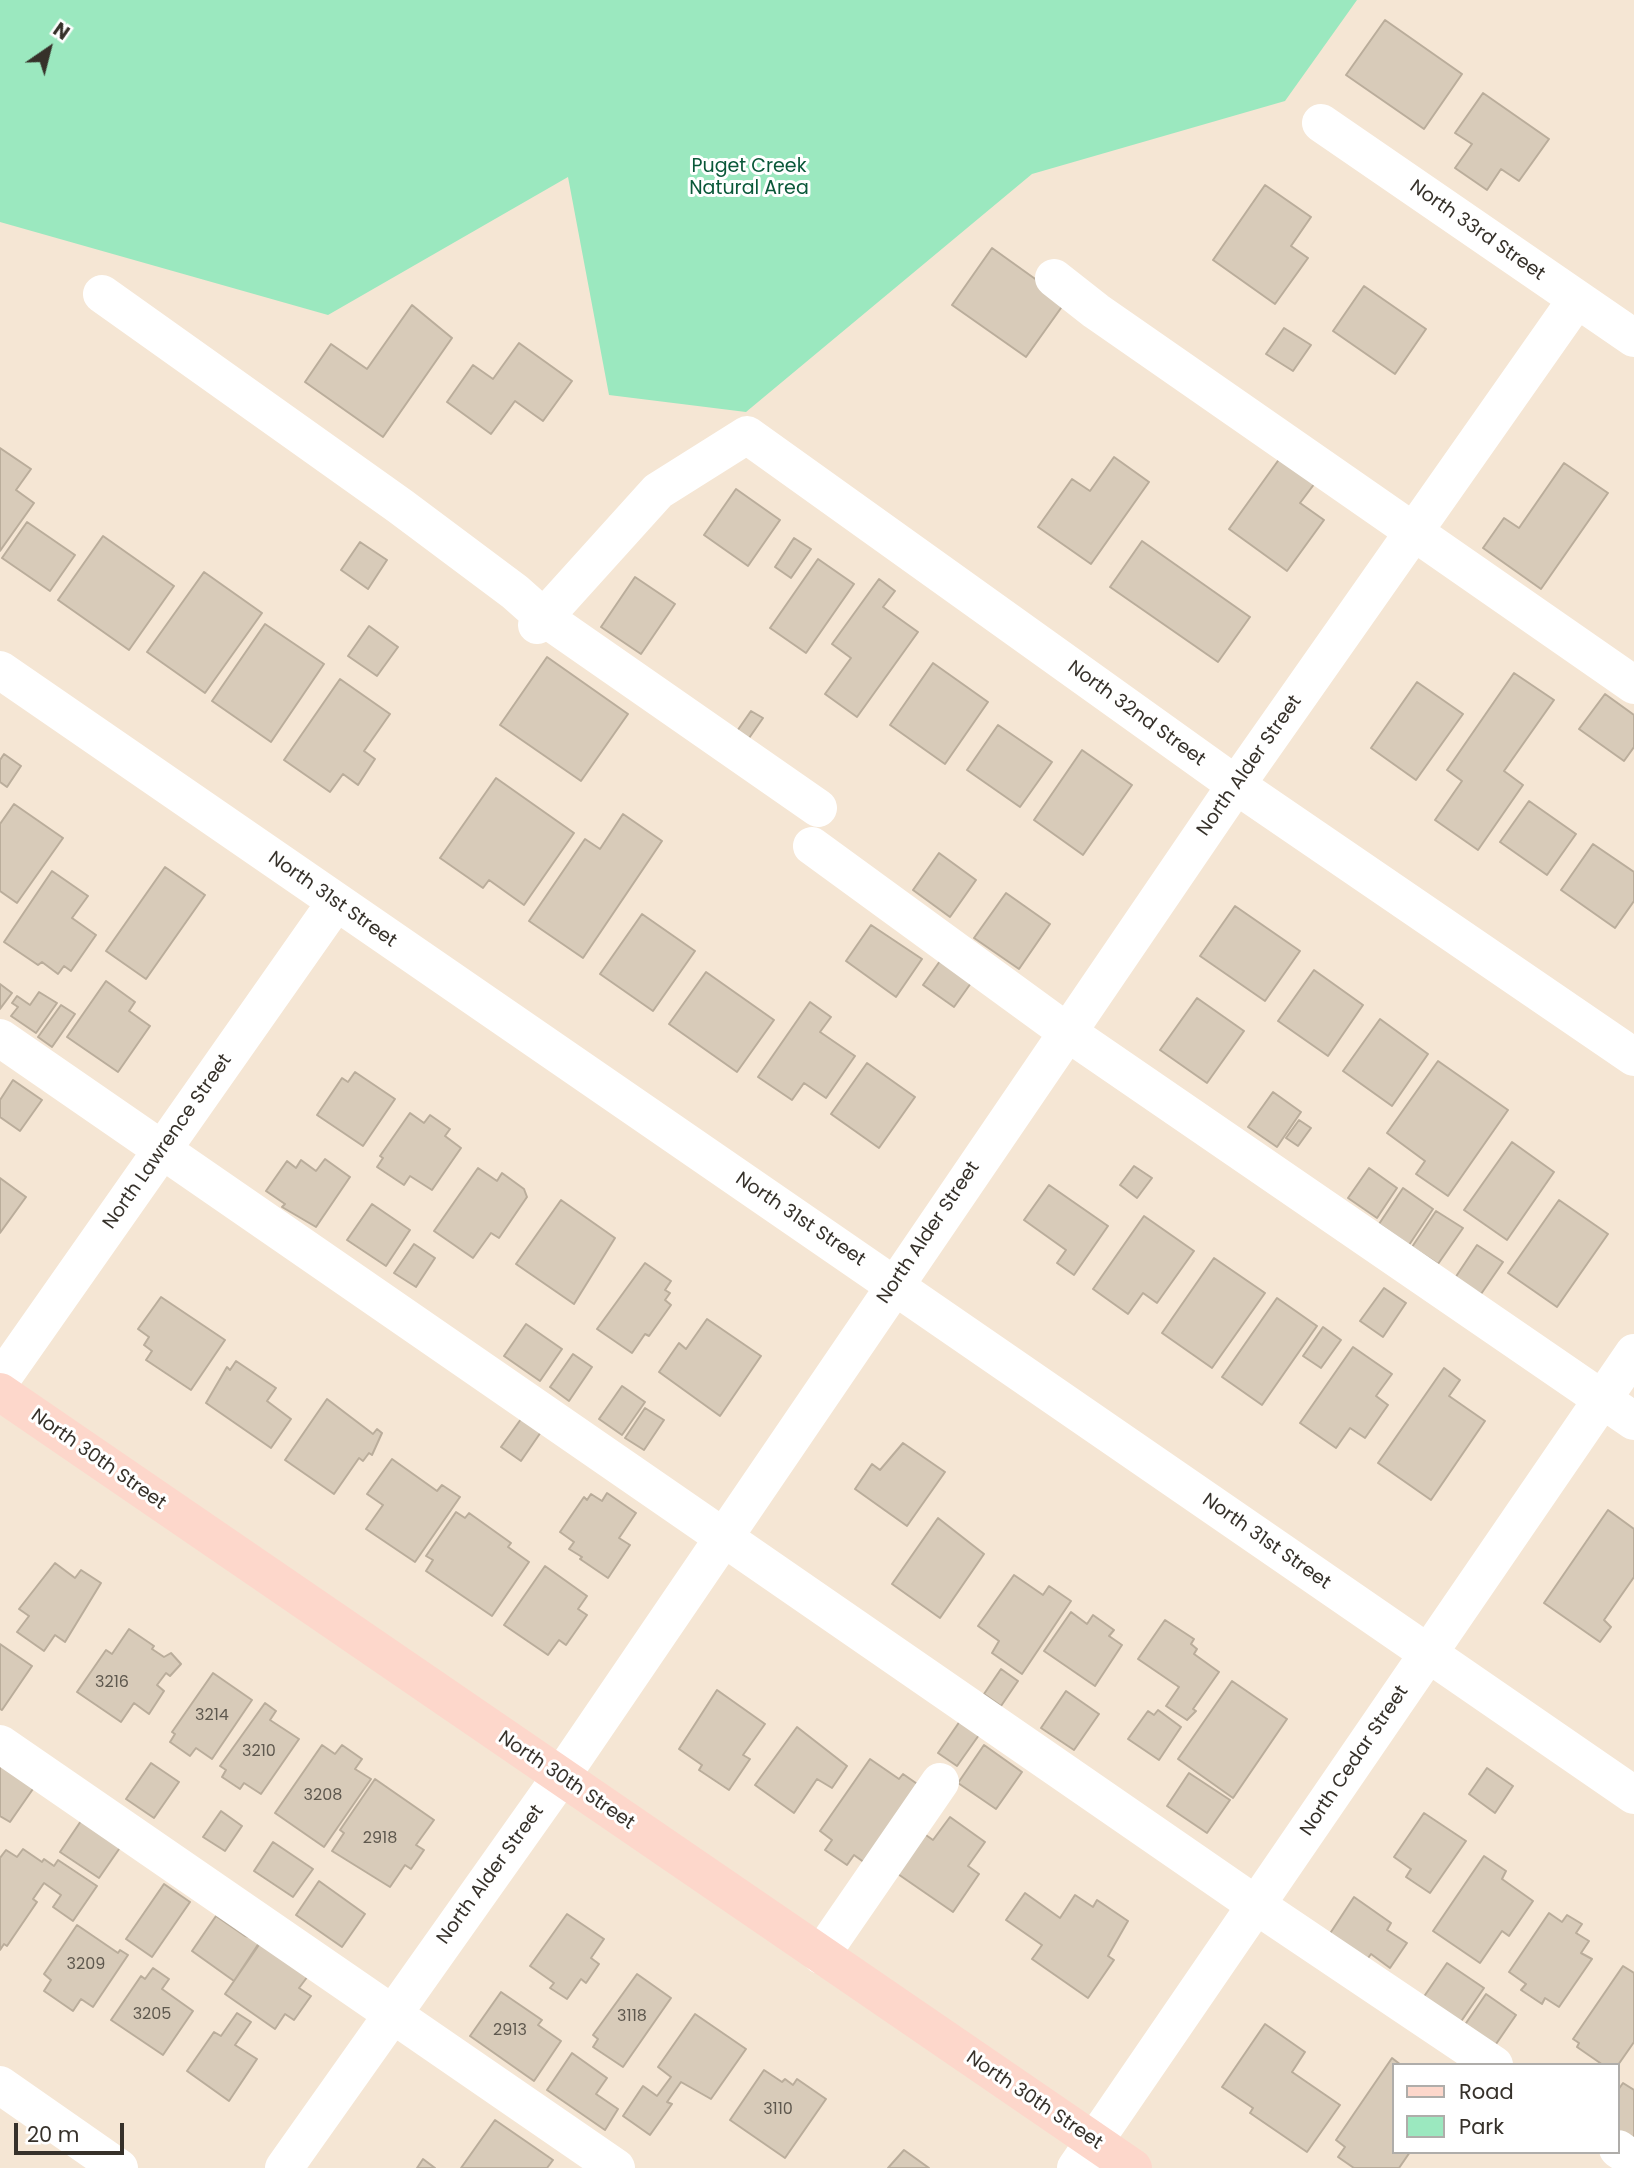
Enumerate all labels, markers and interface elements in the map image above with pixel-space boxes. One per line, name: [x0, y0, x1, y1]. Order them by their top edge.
north arrow: [14, 14, 84, 84]
text: N: [48, 16, 75, 47]
park label: Puget Creek Natural Area: [689, 156, 809, 200]
street label: North 33rd Street: [1405, 176, 1549, 286]
street label: North 32nd Street: [1063, 656, 1209, 772]
street label: North Alder Street: [1193, 691, 1307, 841]
street label: North 31st Street: [263, 847, 401, 953]
street label: North Lawrence Street: [99, 1050, 237, 1234]
street label: North Alder Street: [873, 1158, 985, 1308]
street label: North 31st Street: [731, 1168, 869, 1272]
street label: North 30th Street: [26, 1405, 170, 1515]
street label: North 31st Street: [1197, 1489, 1335, 1595]
house number: 3216: [95, 1673, 129, 1693]
street label: North Cedar Street: [1296, 1681, 1414, 1841]
house number: 3214: [195, 1706, 229, 1726]
street label: North 30th Street: [493, 1727, 639, 1835]
house number: 3210: [242, 1742, 276, 1762]
house number: 3208: [304, 1786, 342, 1806]
street label: North Alder Street: [433, 1801, 549, 1949]
house number: 2918: [363, 1829, 397, 1849]
house number: 3209: [67, 1955, 105, 1975]
house number: 3205: [133, 2005, 171, 2025]
house number: 3118: [617, 2007, 647, 2027]
house number: 2913: [493, 2021, 527, 2041]
street label: North 30th Street: [961, 2047, 1107, 2155]
legend: [1392, 2063, 1620, 2154]
text: Road: [1459, 2077, 1514, 2106]
house number: 3110: [763, 2100, 793, 2120]
scale bar: [18, 2108, 128, 2152]
text: Park: [1459, 2112, 1504, 2141]
text: 20 m: [27, 2120, 80, 2149]

